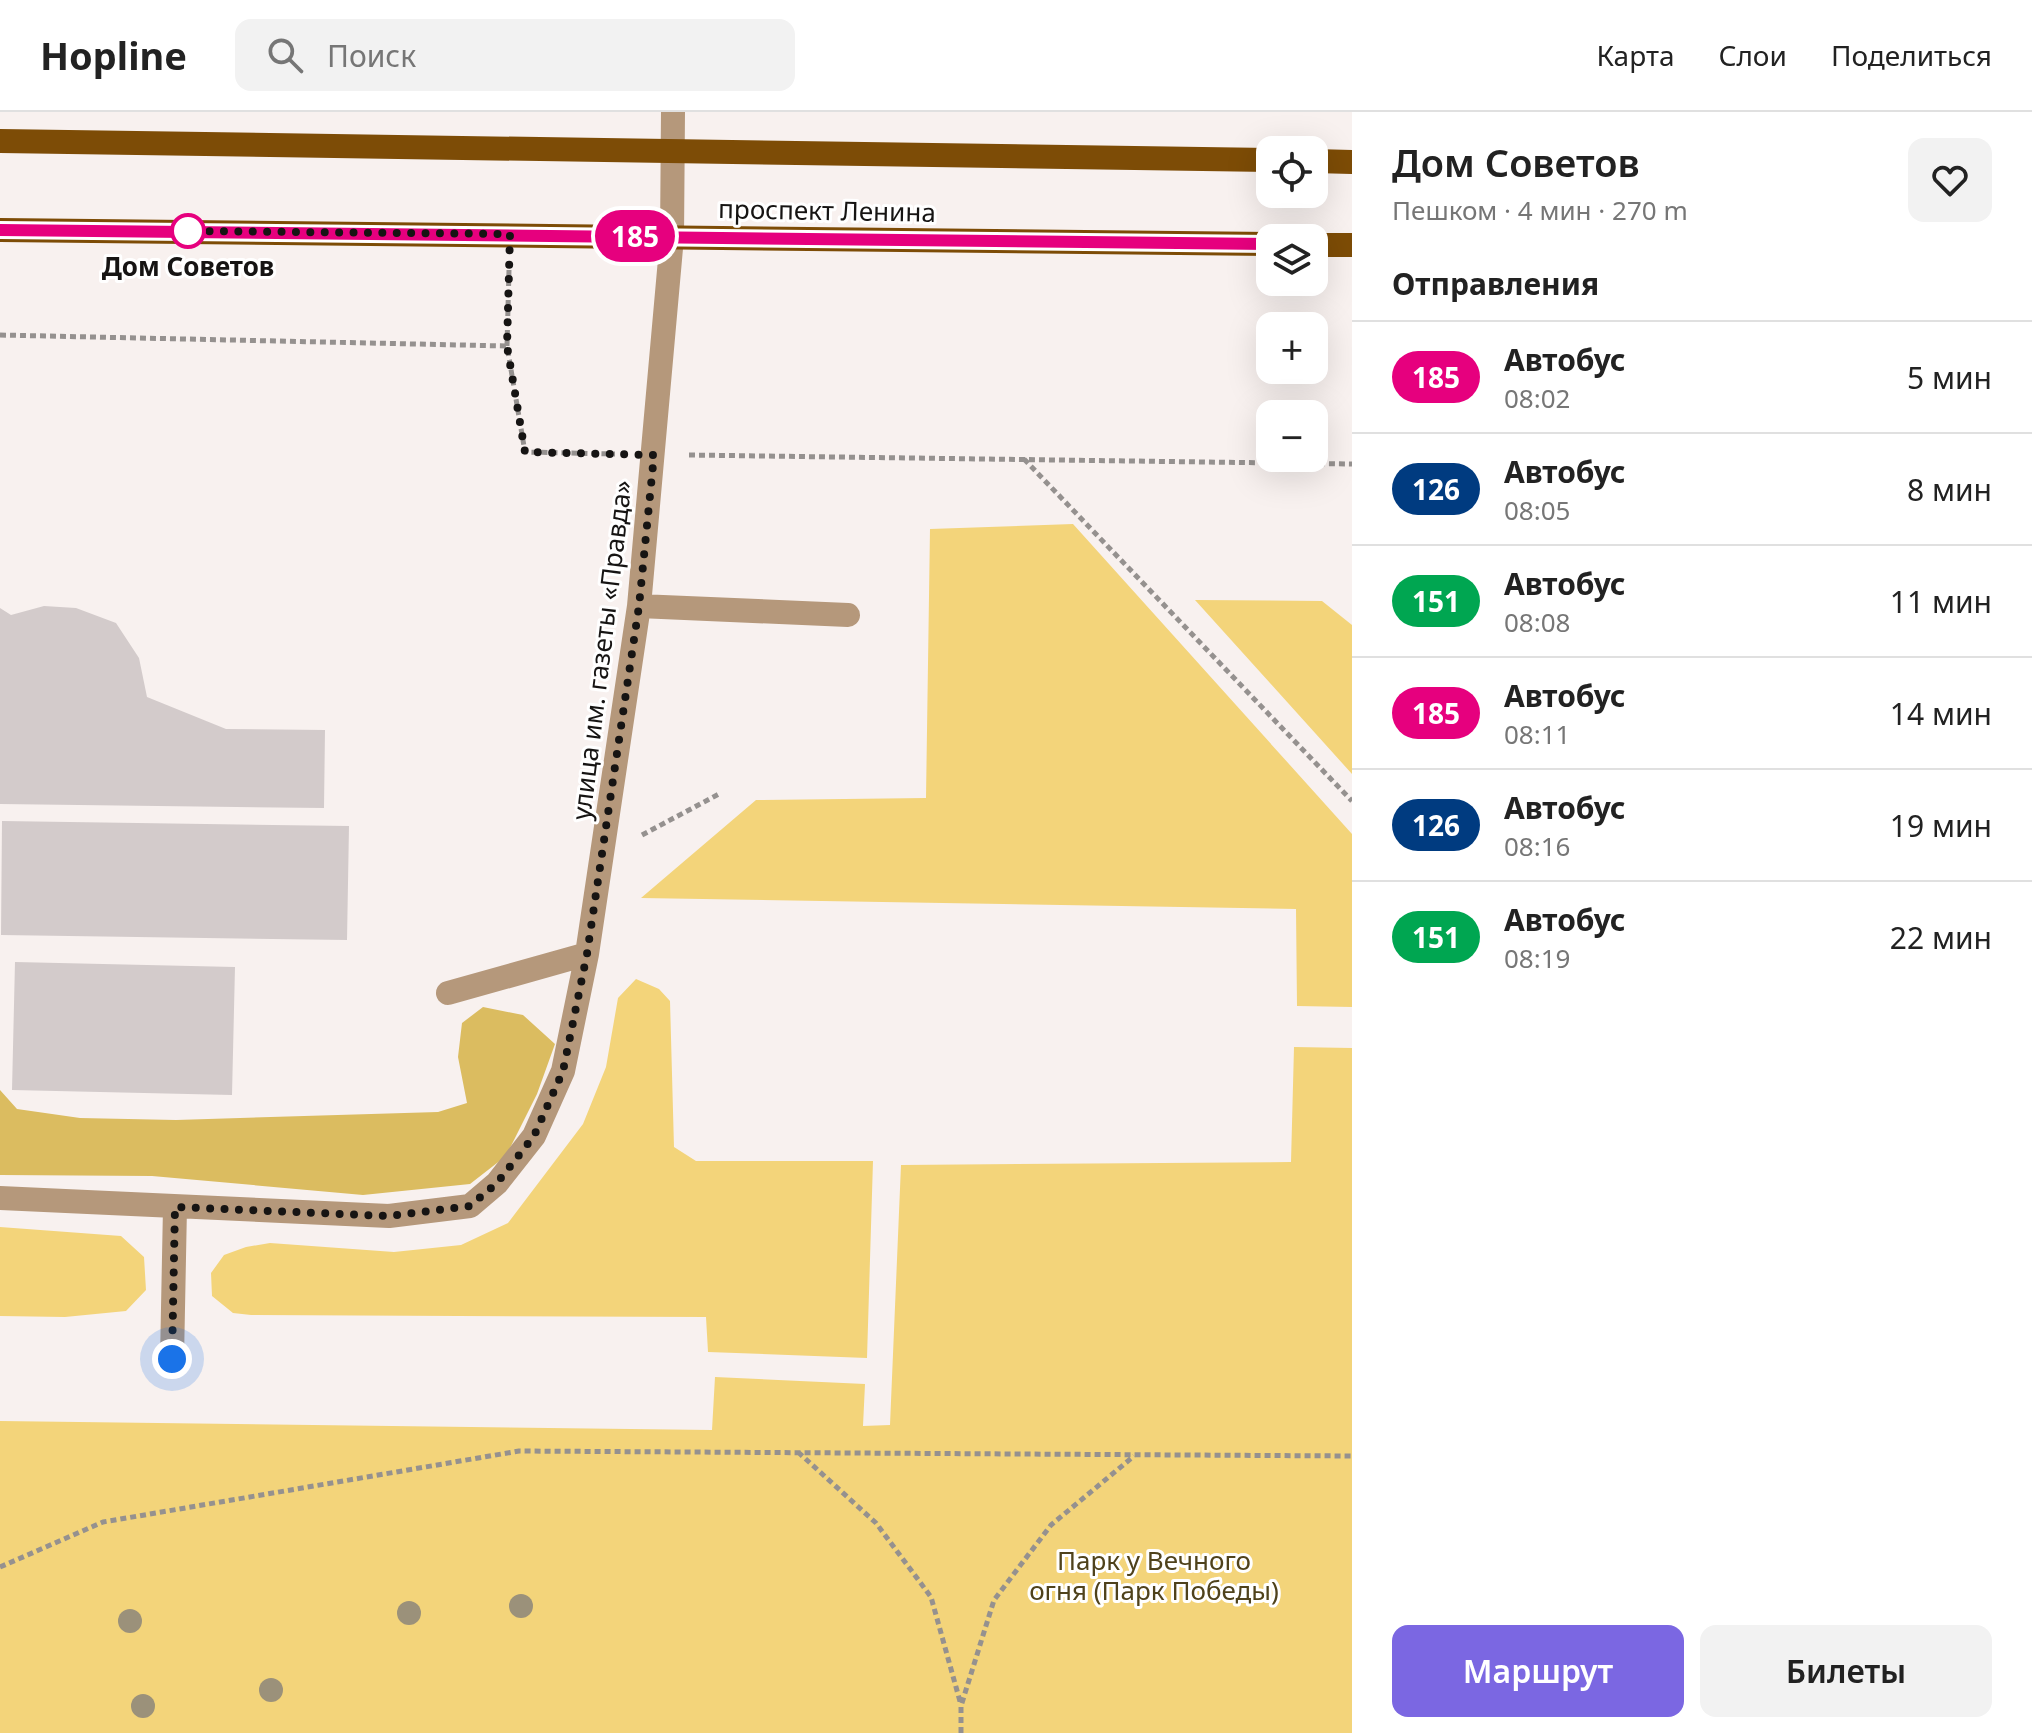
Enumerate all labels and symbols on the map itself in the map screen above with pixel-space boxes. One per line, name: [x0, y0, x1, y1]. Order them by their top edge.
street label: проспект Ленина: [718, 190, 936, 230]
line badge: 185: [589, 210, 681, 262]
marker: Дом Советов: [171, 214, 205, 248]
place label: Дом Советов: [102, 248, 274, 284]
street label: улица им. газеты «Правда»: [562, 478, 640, 822]
your location: [152, 1339, 192, 1379]
park label: Парк у Вечного огня (Парк Победы): [1029, 1542, 1279, 1608]

